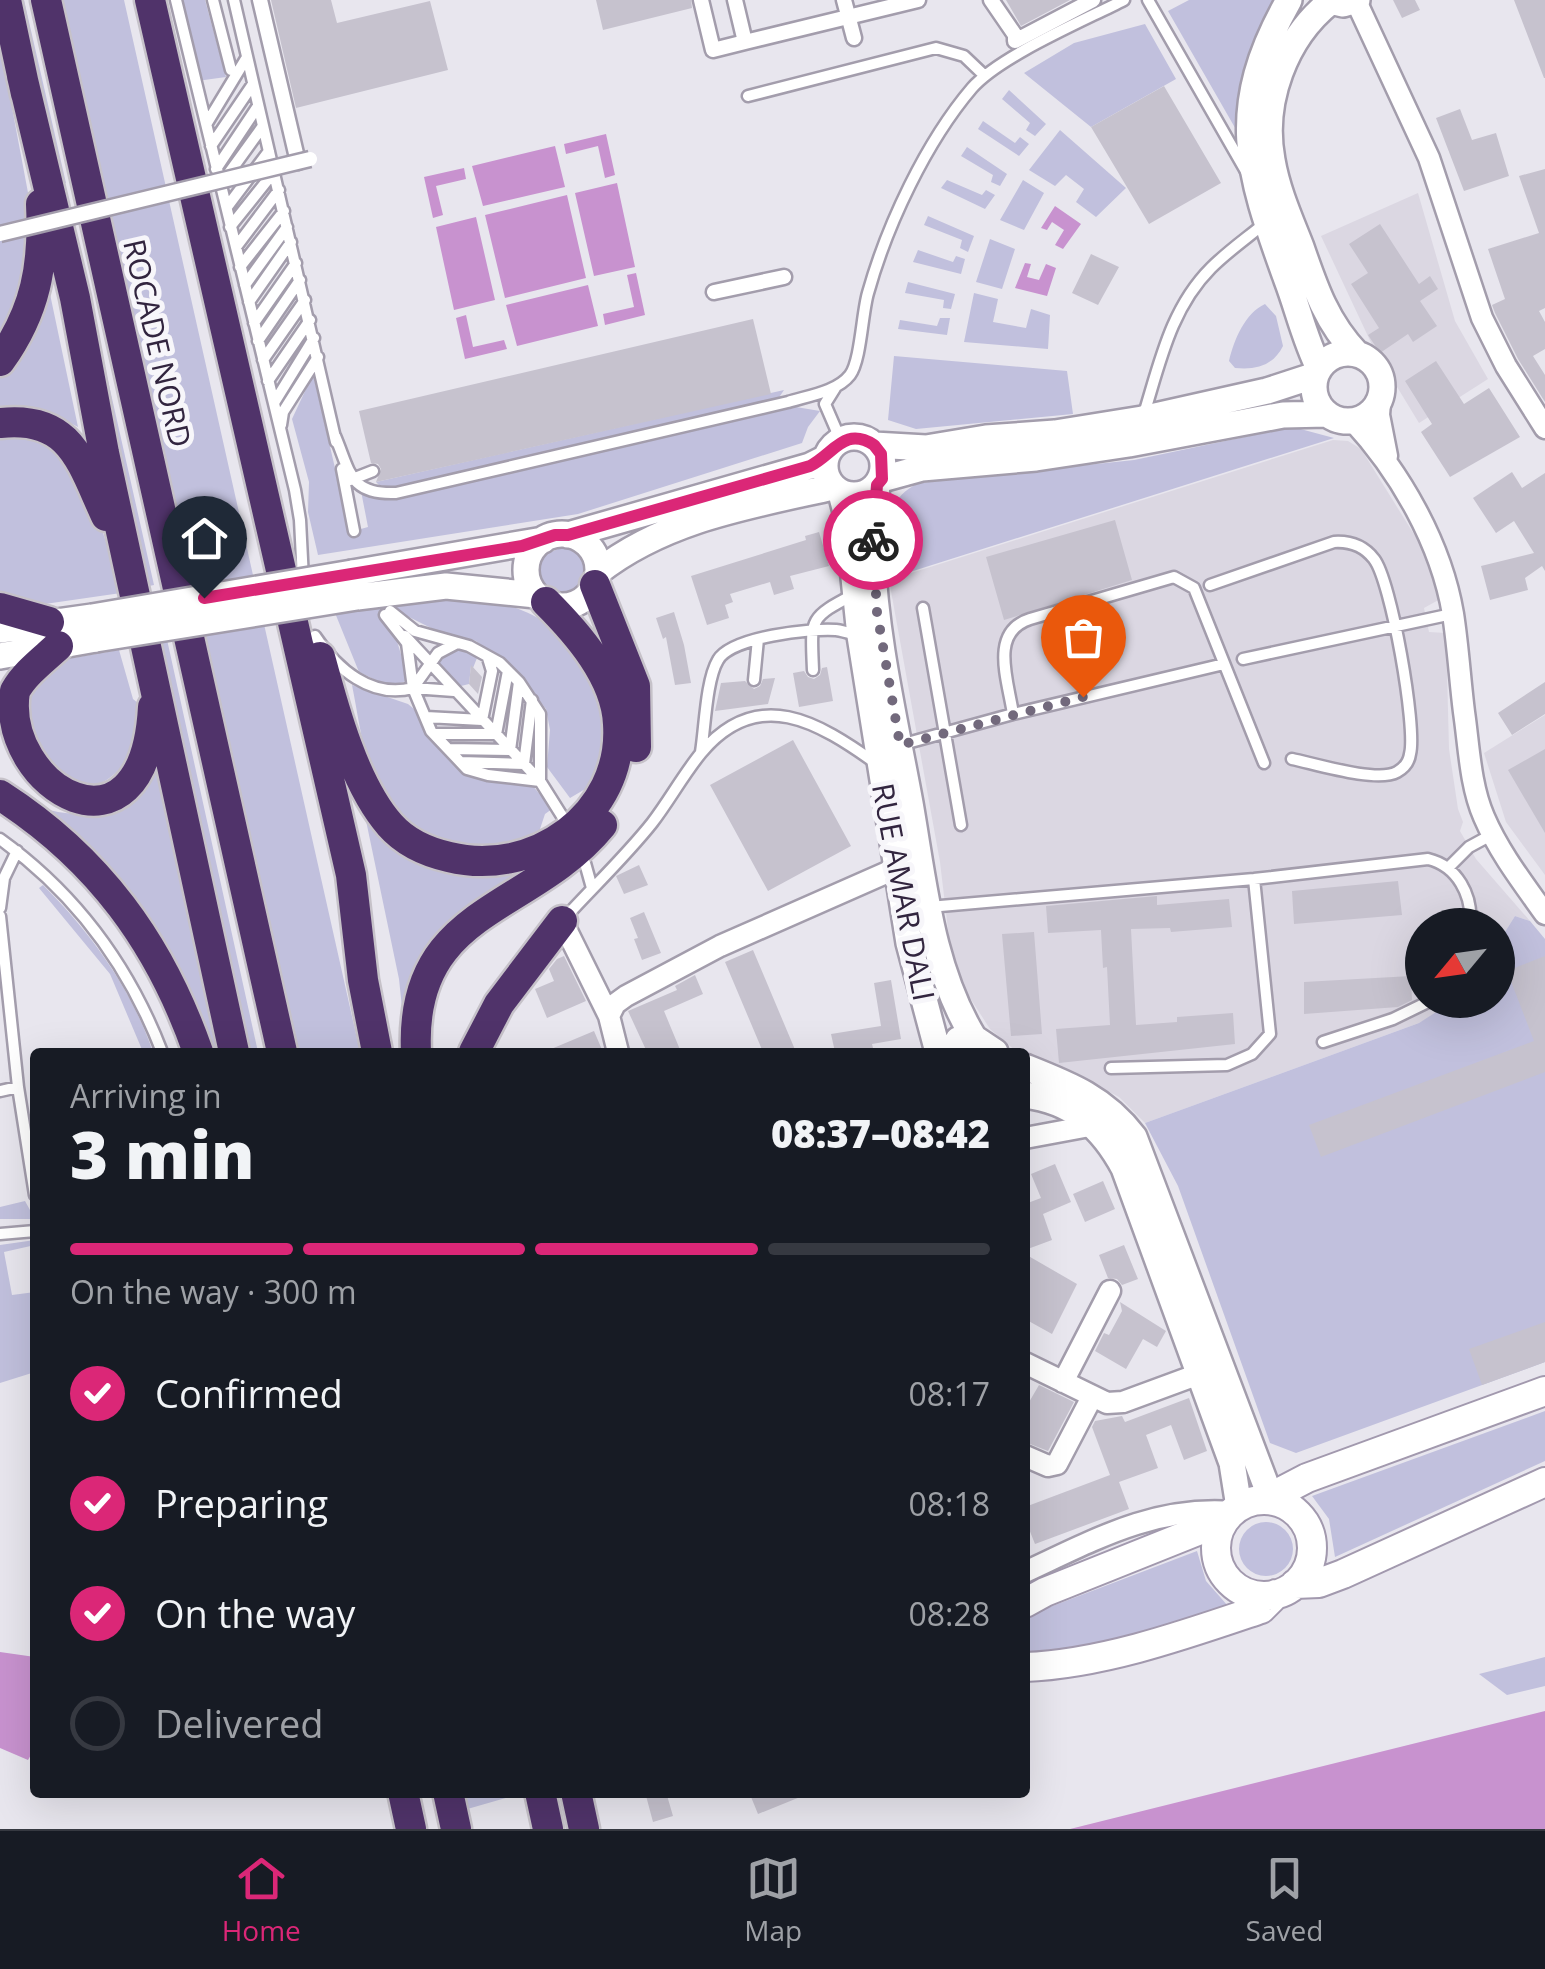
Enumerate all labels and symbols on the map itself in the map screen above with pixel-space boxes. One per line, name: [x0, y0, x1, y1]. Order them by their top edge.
street label: ROCADE NORD: [114, 235, 202, 451]
courier: [823, 490, 923, 590]
pin: [162, 496, 247, 599]
pin: [1041, 595, 1126, 698]
street label: RUE AMAR DALI: [863, 780, 945, 1004]
north arrow: [1405, 908, 1515, 1018]

